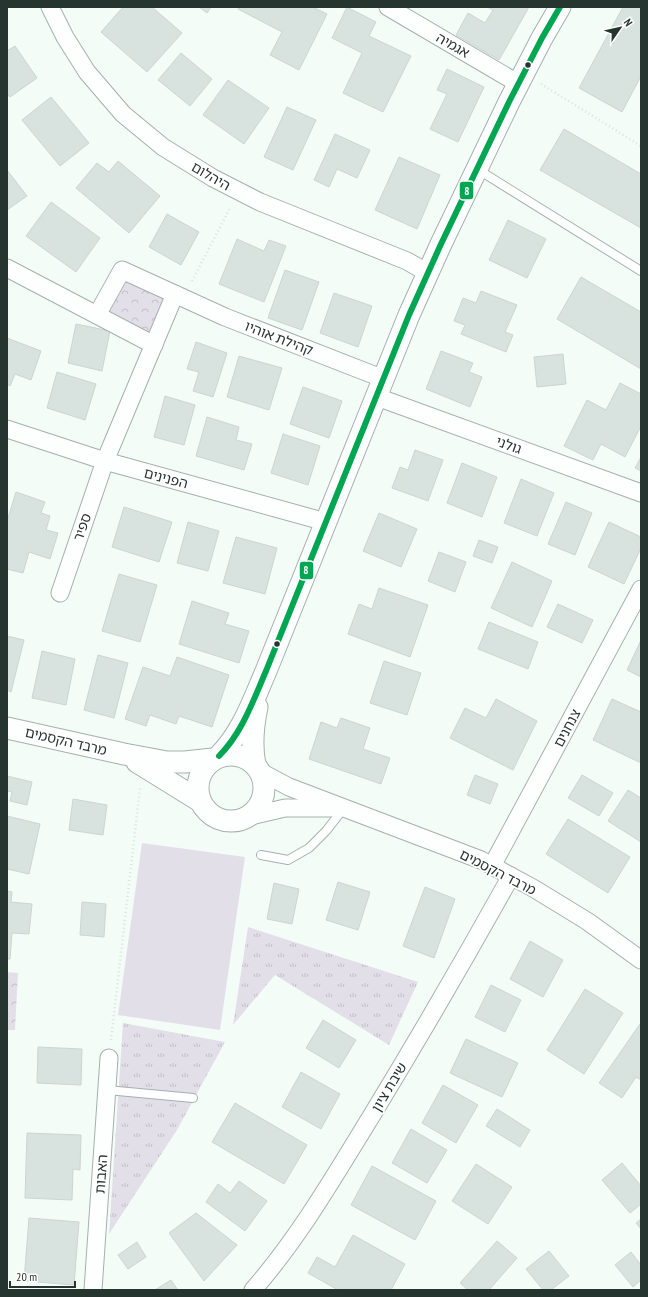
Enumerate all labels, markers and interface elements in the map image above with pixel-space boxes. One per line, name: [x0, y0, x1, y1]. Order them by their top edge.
north arrow: [600, 8, 640, 48]
text: N: [621, 16, 636, 29]
street label: אגמיה: [433, 28, 473, 62]
unlabelled marker: [523, 60, 533, 70]
street label: היהלום: [188, 158, 234, 194]
line badge: 8: [459, 181, 474, 200]
text: 8: [464, 184, 470, 198]
street label: קהילת אוהיו: [242, 317, 316, 359]
street label: גולני: [494, 432, 524, 458]
street label: הפנינים: [142, 464, 190, 492]
street label: ספיר: [69, 511, 95, 543]
line badge: 8: [299, 561, 314, 580]
text: 8: [303, 563, 309, 577]
unlabelled marker: [272, 639, 282, 649]
street label: צנחנים: [549, 706, 585, 750]
street label: מרבד הקסמים: [23, 723, 109, 759]
street label: מרבד הקסמים: [457, 845, 539, 899]
street label: שיבת ציון: [367, 1059, 411, 1115]
street label: האבות: [91, 1154, 111, 1194]
scale bar: [10, 1263, 75, 1289]
text: 20 m: [16, 1269, 37, 1284]

